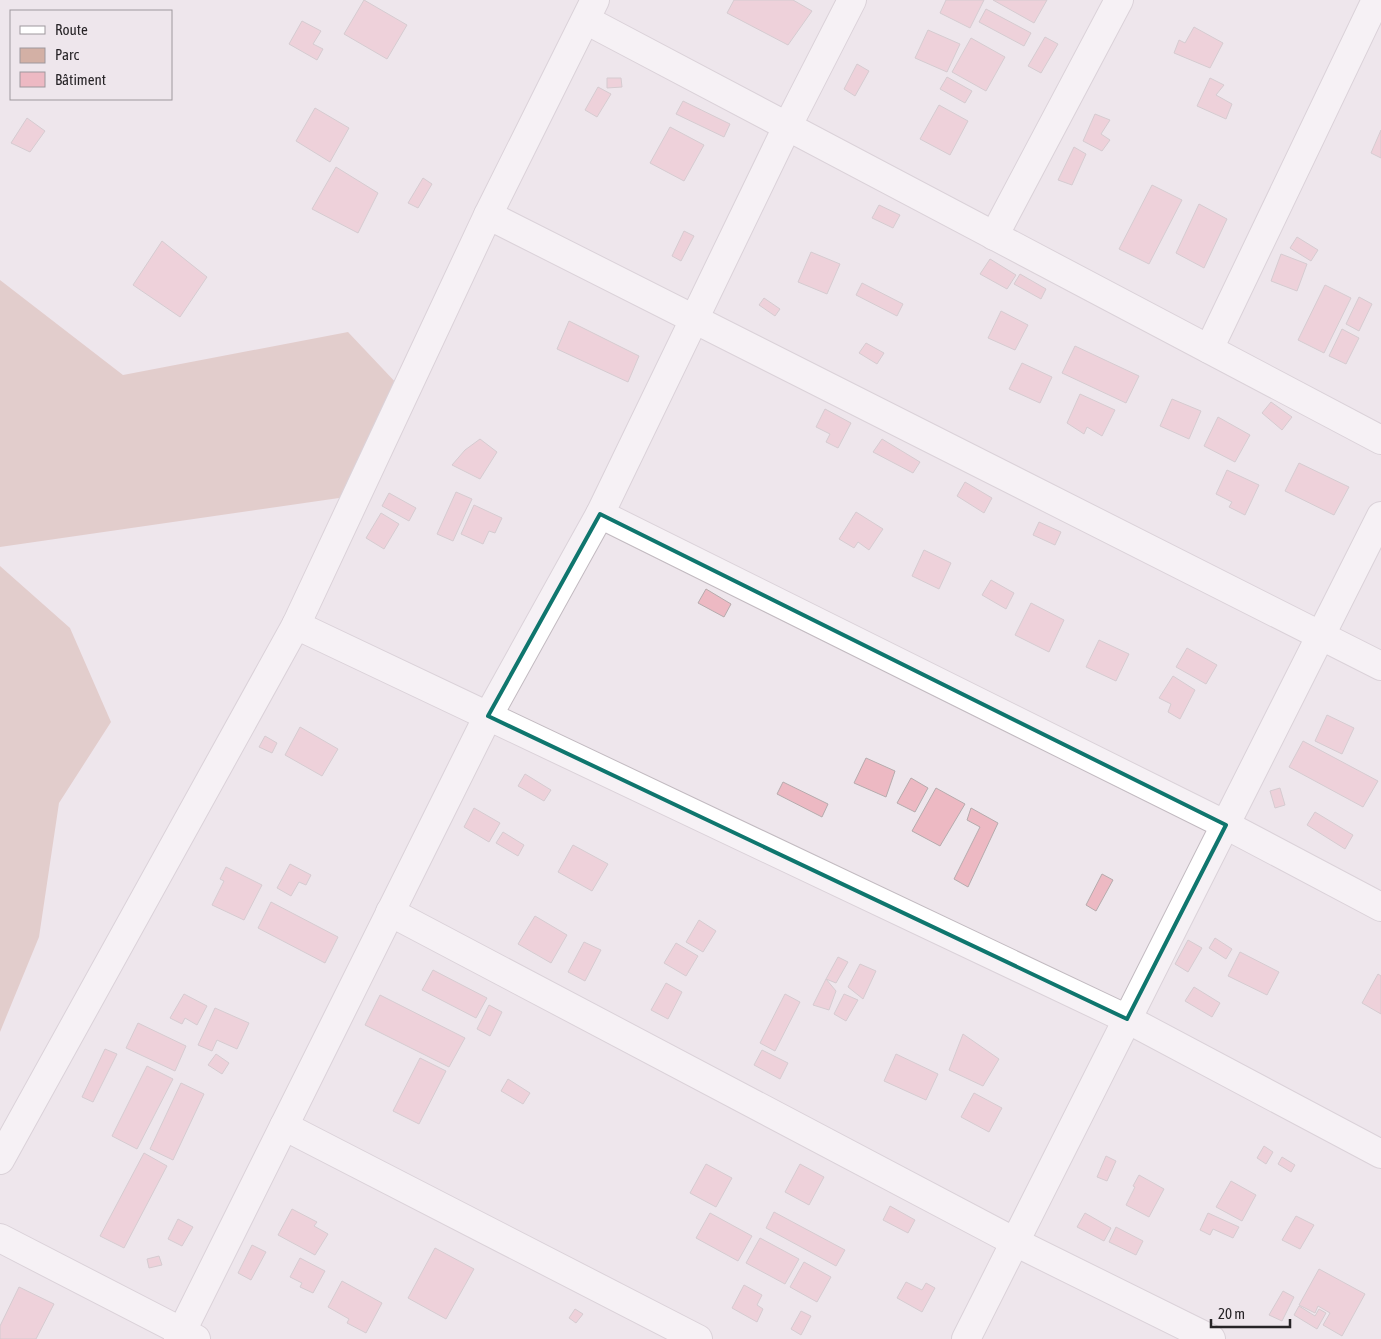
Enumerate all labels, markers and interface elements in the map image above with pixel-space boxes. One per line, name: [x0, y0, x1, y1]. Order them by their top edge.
legend: [10, 10, 172, 100]
text: Route: [55, 21, 88, 38]
text: Parc: [55, 46, 79, 63]
text: Bâtiment: [55, 71, 106, 88]
scale bar: [1211, 1296, 1290, 1328]
text: 20 m: [1218, 1305, 1245, 1322]

